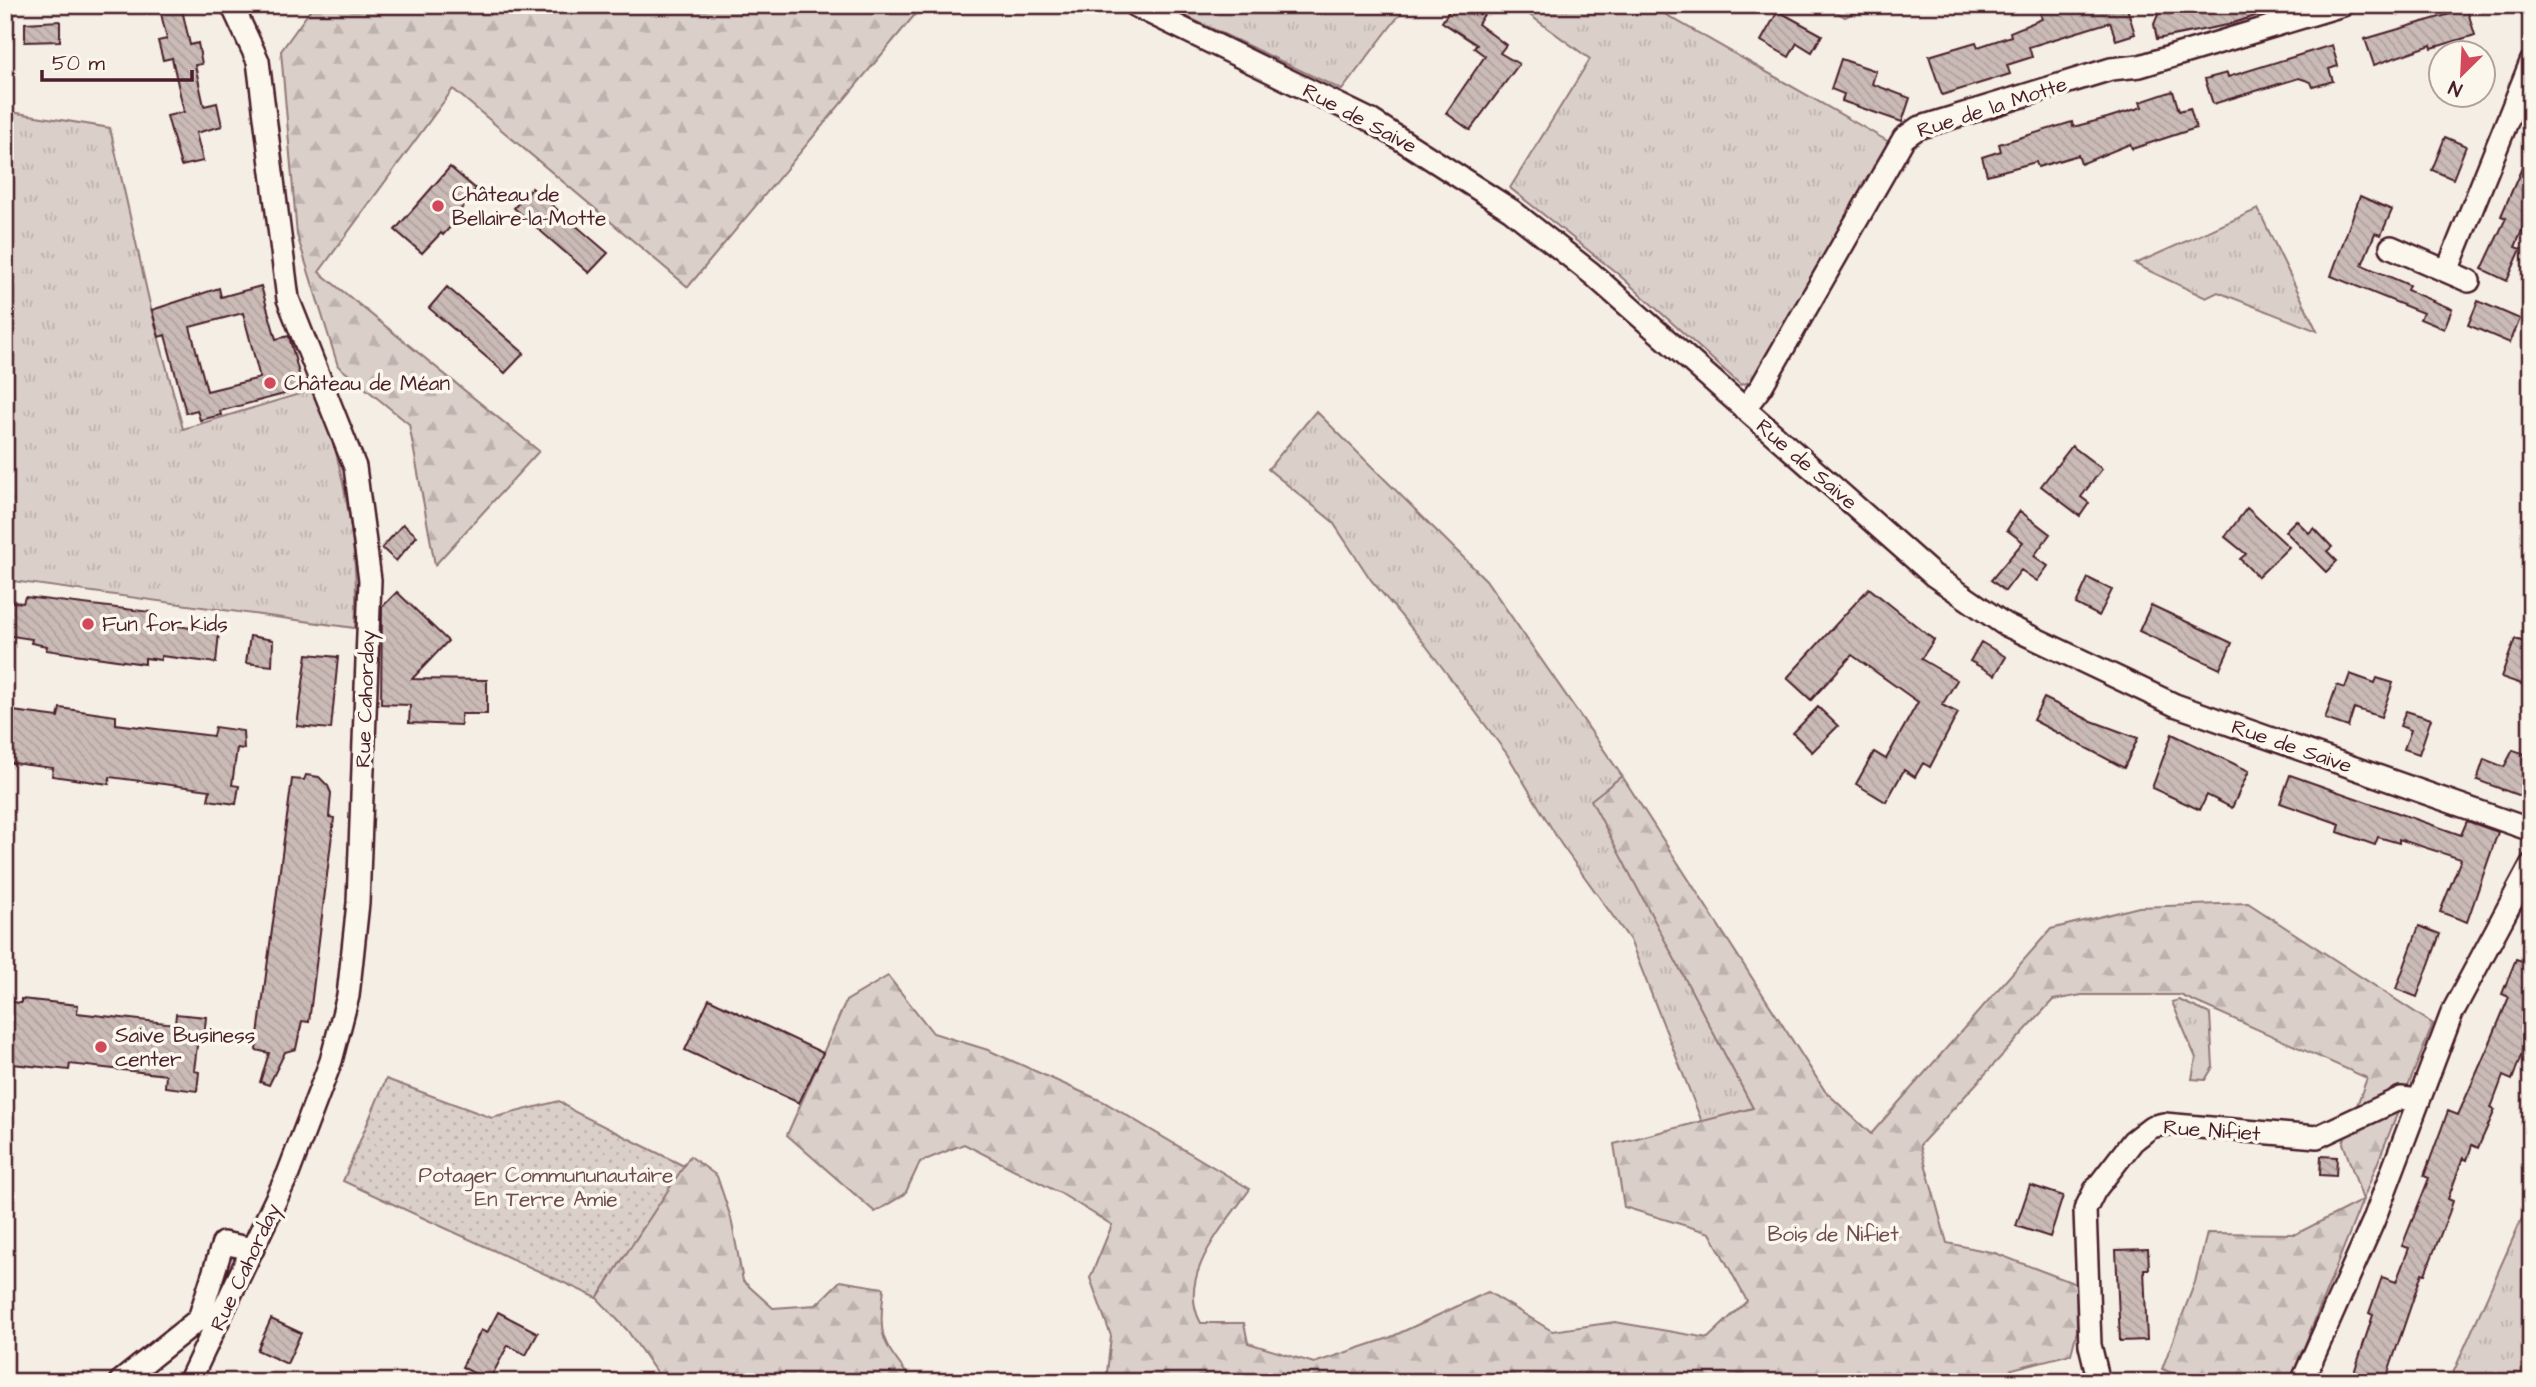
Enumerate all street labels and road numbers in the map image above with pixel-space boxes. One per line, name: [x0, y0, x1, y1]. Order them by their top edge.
street label: Rue de la Motte: [1914, 70, 2071, 145]
street label: Rue de Saive: [1298, 76, 1422, 161]
street label: Rue de Saive: [1750, 412, 1864, 517]
street label: Rue Cahorday: [349, 629, 384, 768]
street label: Rue de Saive: [2228, 712, 2356, 781]
street label: Rue Nifiet: [2162, 1113, 2262, 1148]
street label: Rue Cahorday: [203, 1198, 290, 1337]

